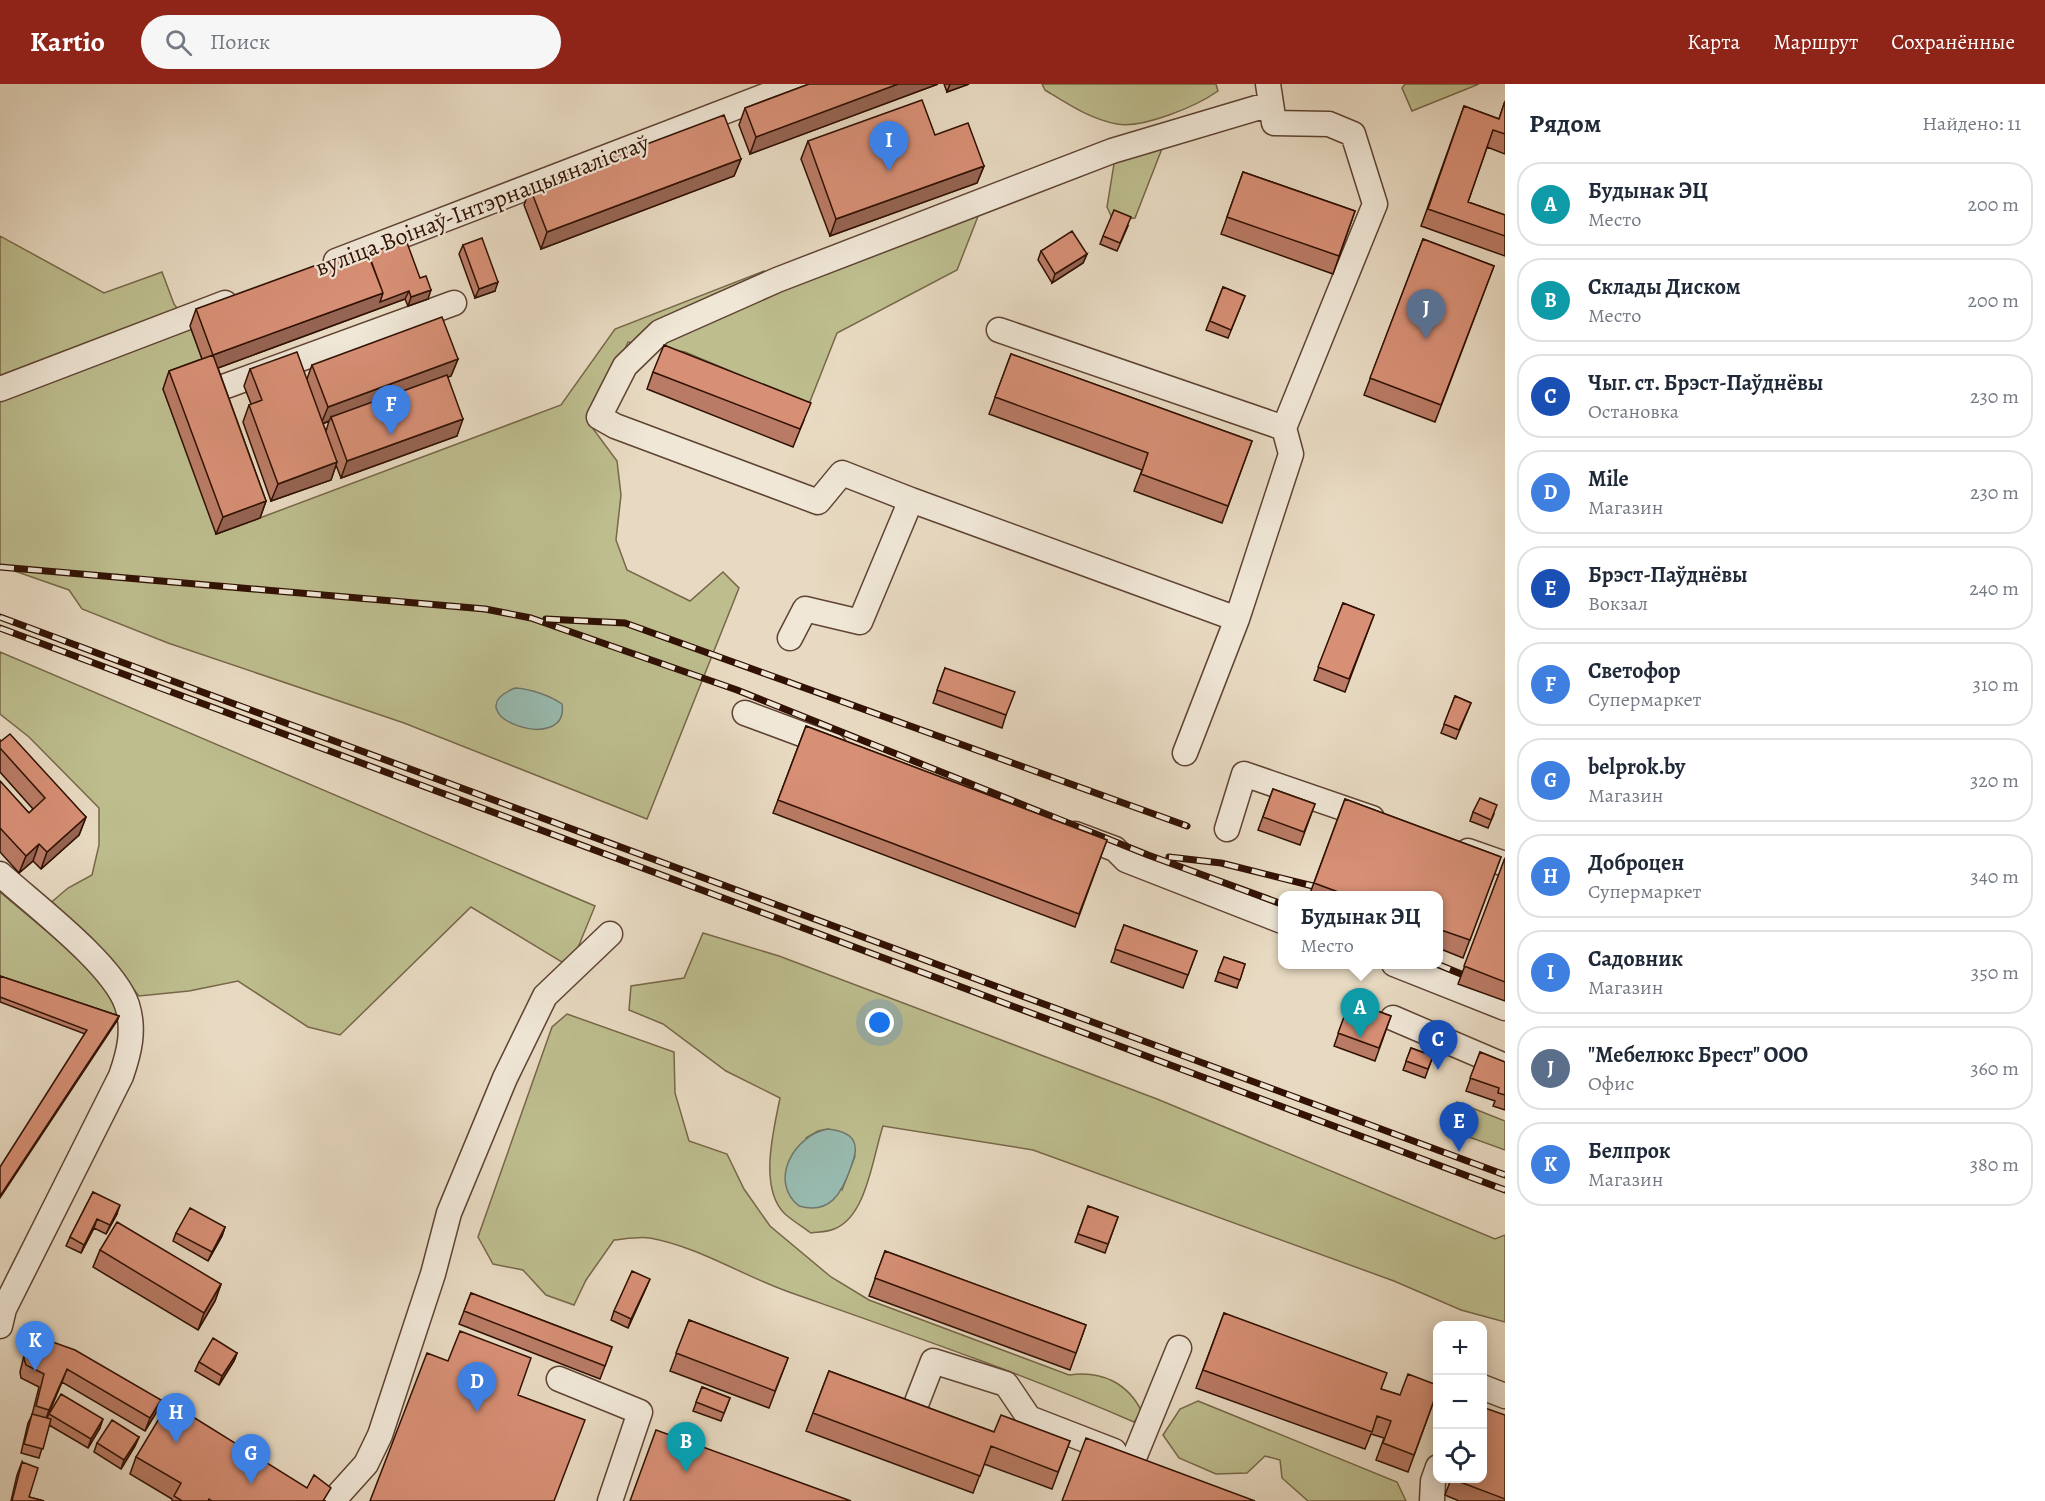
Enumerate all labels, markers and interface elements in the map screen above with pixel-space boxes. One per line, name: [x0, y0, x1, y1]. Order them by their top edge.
search box: [141, 15, 561, 69]
text: Kartio: [30, 23, 105, 61]
icon: search: [162, 26, 195, 59]
text: Поиск: [210, 27, 270, 57]
text: Карта: [1687, 28, 1740, 56]
text: Маршрут: [1773, 28, 1858, 56]
text: Сохранённые: [1891, 28, 2015, 56]
text: Рядом: [1529, 106, 1601, 141]
text: Найдено: 11: [1922, 110, 2021, 137]
pin: I: [870, 122, 908, 171]
street label: вуліца Воінаў-Інтэрнацыяналістаў: [310, 126, 654, 284]
text: Будынак ЭЦ: [1588, 176, 1708, 206]
text: A: [1544, 191, 1557, 218]
text: 200 m: [1968, 191, 2019, 218]
text: Место: [1588, 206, 1641, 233]
text: Склады Диском: [1588, 272, 1741, 302]
text: B: [1544, 287, 1557, 314]
text: 200 m: [1968, 287, 2019, 314]
pin: J: [1406, 290, 1446, 339]
text: Место: [1588, 302, 1641, 329]
text: Чыг. ст. Брэст-Паўднёвы: [1588, 368, 1823, 398]
text: C: [1544, 383, 1557, 410]
text: 230 m: [1970, 383, 2019, 410]
pin: F: [372, 386, 410, 435]
text: Остановка: [1588, 398, 1679, 425]
text: Mile: [1588, 464, 1629, 494]
text: D: [1544, 479, 1557, 506]
text: 230 m: [1970, 479, 2019, 506]
text: Магазин: [1588, 494, 1663, 521]
text: Брэст-Паўднёвы: [1588, 560, 1748, 590]
text: E: [1545, 575, 1556, 602]
text: 240 m: [1969, 575, 2019, 602]
text: Вокзал: [1588, 590, 1648, 617]
text: Светофор: [1588, 656, 1681, 686]
text: F: [1545, 671, 1556, 698]
text: 310 m: [1973, 671, 2019, 698]
text: Супермаркет: [1588, 686, 1702, 713]
text: belprok.by: [1588, 752, 1685, 782]
text: G: [1544, 767, 1557, 794]
text: 320 m: [1970, 767, 2019, 794]
text: Магазин: [1588, 782, 1663, 809]
text: Доброцен: [1588, 848, 1684, 878]
text: H: [1543, 863, 1558, 890]
text: 340 m: [1970, 863, 2019, 890]
text: Супермаркет: [1588, 878, 1702, 905]
popup: [1278, 891, 1443, 969]
text: Будынак ЭЦ: [1300, 902, 1421, 932]
text: Место: [1300, 932, 1354, 959]
text: Садовник: [1588, 944, 1683, 974]
text: I: [1547, 959, 1554, 986]
text: 350 m: [1971, 959, 2019, 986]
text: Магазин: [1588, 974, 1663, 1001]
pin: A: [1340, 988, 1380, 1038]
your location: [865, 1008, 894, 1037]
pin: C: [1418, 1020, 1458, 1070]
text: "Мебелюкс Брест" ООО: [1588, 1040, 1808, 1070]
text: J: [1547, 1055, 1554, 1082]
text: 360 m: [1970, 1055, 2019, 1082]
text: Офис: [1588, 1070, 1634, 1097]
pin: E: [1440, 1102, 1478, 1152]
text: Белпрок: [1588, 1136, 1671, 1166]
text: K: [1544, 1151, 1557, 1178]
text: 380 m: [1970, 1151, 2019, 1178]
text: Магазин: [1588, 1166, 1663, 1193]
map controls: [1433, 1321, 1487, 1483]
button: +: [1433, 1321, 1487, 1375]
pin: K: [15, 1322, 54, 1371]
pin: D: [458, 1362, 496, 1412]
button: −: [1433, 1375, 1487, 1429]
pin: H: [156, 1394, 195, 1443]
pin: B: [666, 1422, 706, 1472]
button: locate: [1433, 1429, 1487, 1483]
pin: G: [232, 1434, 270, 1484]

